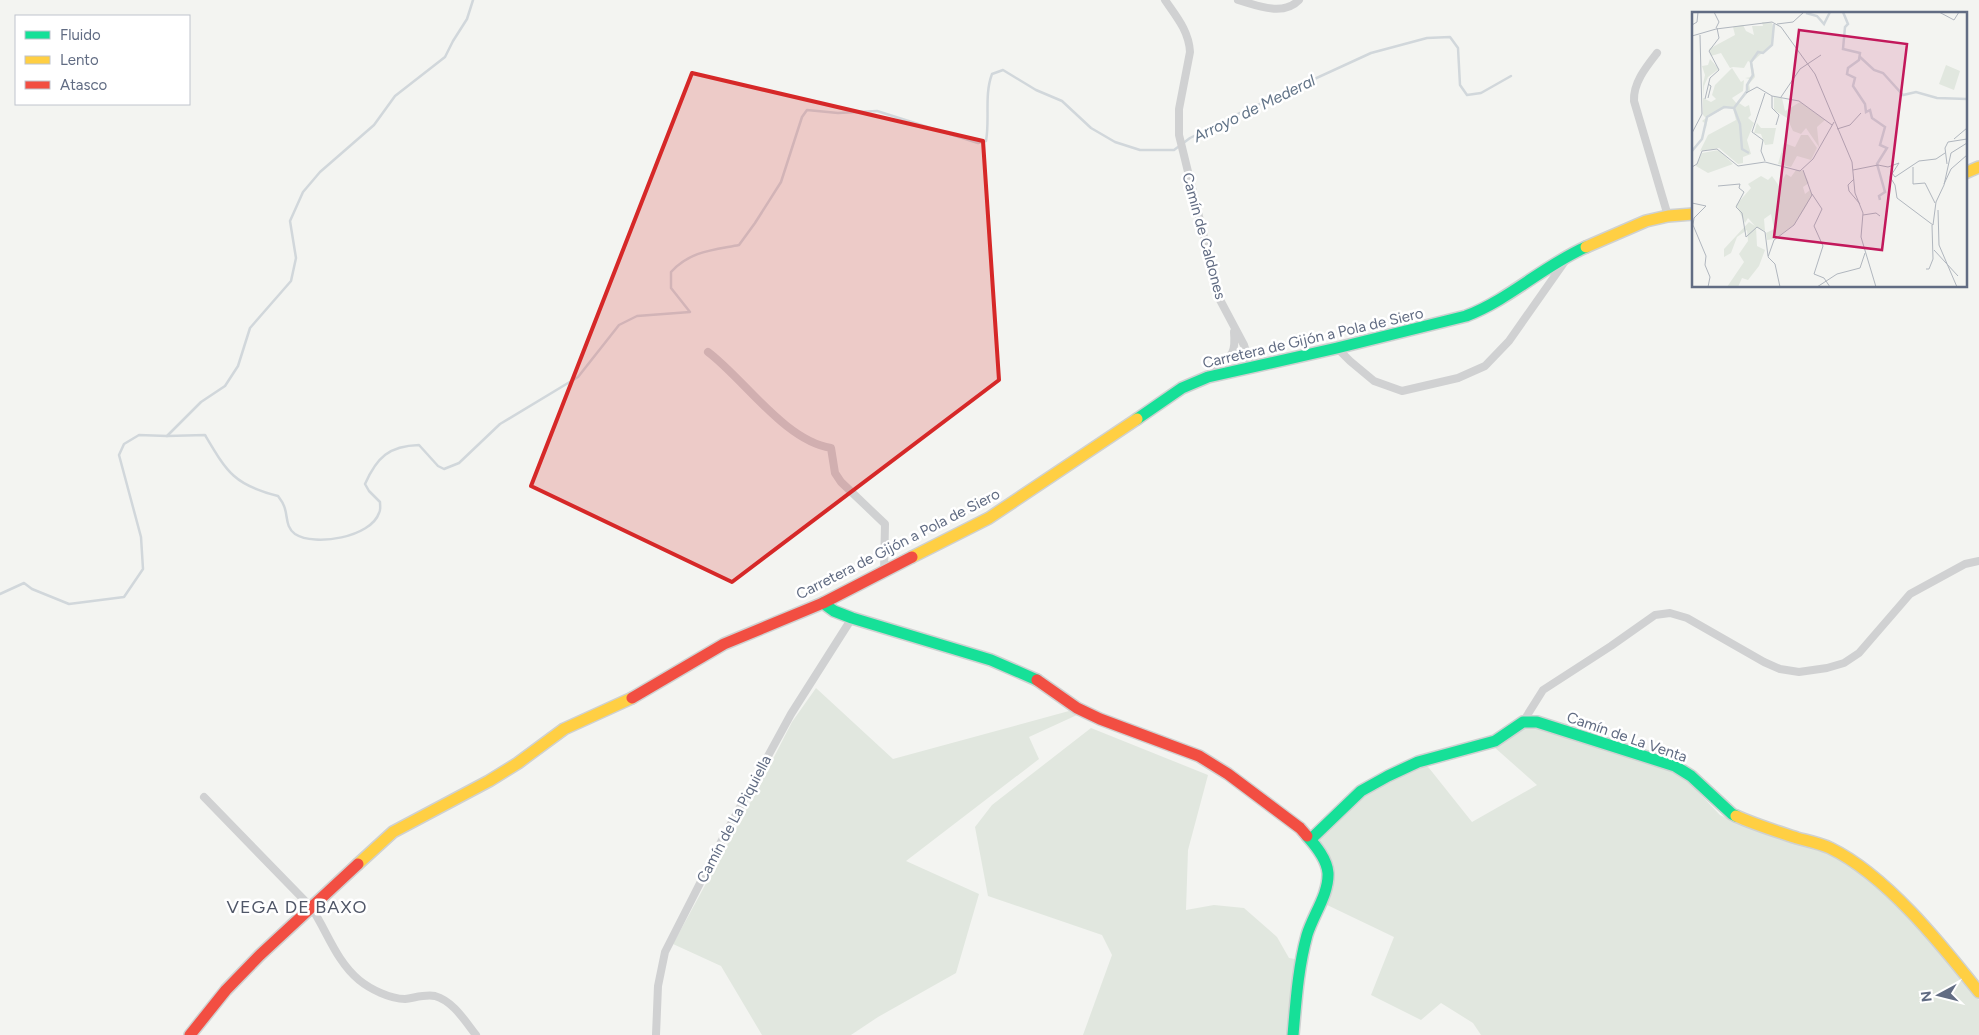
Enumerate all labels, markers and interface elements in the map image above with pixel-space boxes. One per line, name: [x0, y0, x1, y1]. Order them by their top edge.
inset map: [1692, 12, 1966, 288]
legend: [15, 15, 190, 105]
text: Fluido: [60, 26, 101, 44]
text: Lento: [60, 51, 99, 69]
water label: Arroyo de Mederal: [1189, 71, 1319, 147]
text: Atasco: [60, 76, 108, 94]
street label: Camín de Caldones: [1178, 171, 1230, 301]
street label: Carretera de Gijón a Pola de Siero: [1201, 304, 1425, 372]
street label: Carretera de Gijón a Pola de Siero: [793, 485, 1003, 603]
street label: Camín de La Venta: [1564, 708, 1690, 766]
street label: Camín de La Piquiella: [693, 752, 775, 886]
district label: VEGA DE BAXO: [226, 896, 368, 918]
north arrow: [1914, 970, 1964, 1020]
text: N: [1917, 990, 1936, 1003]

